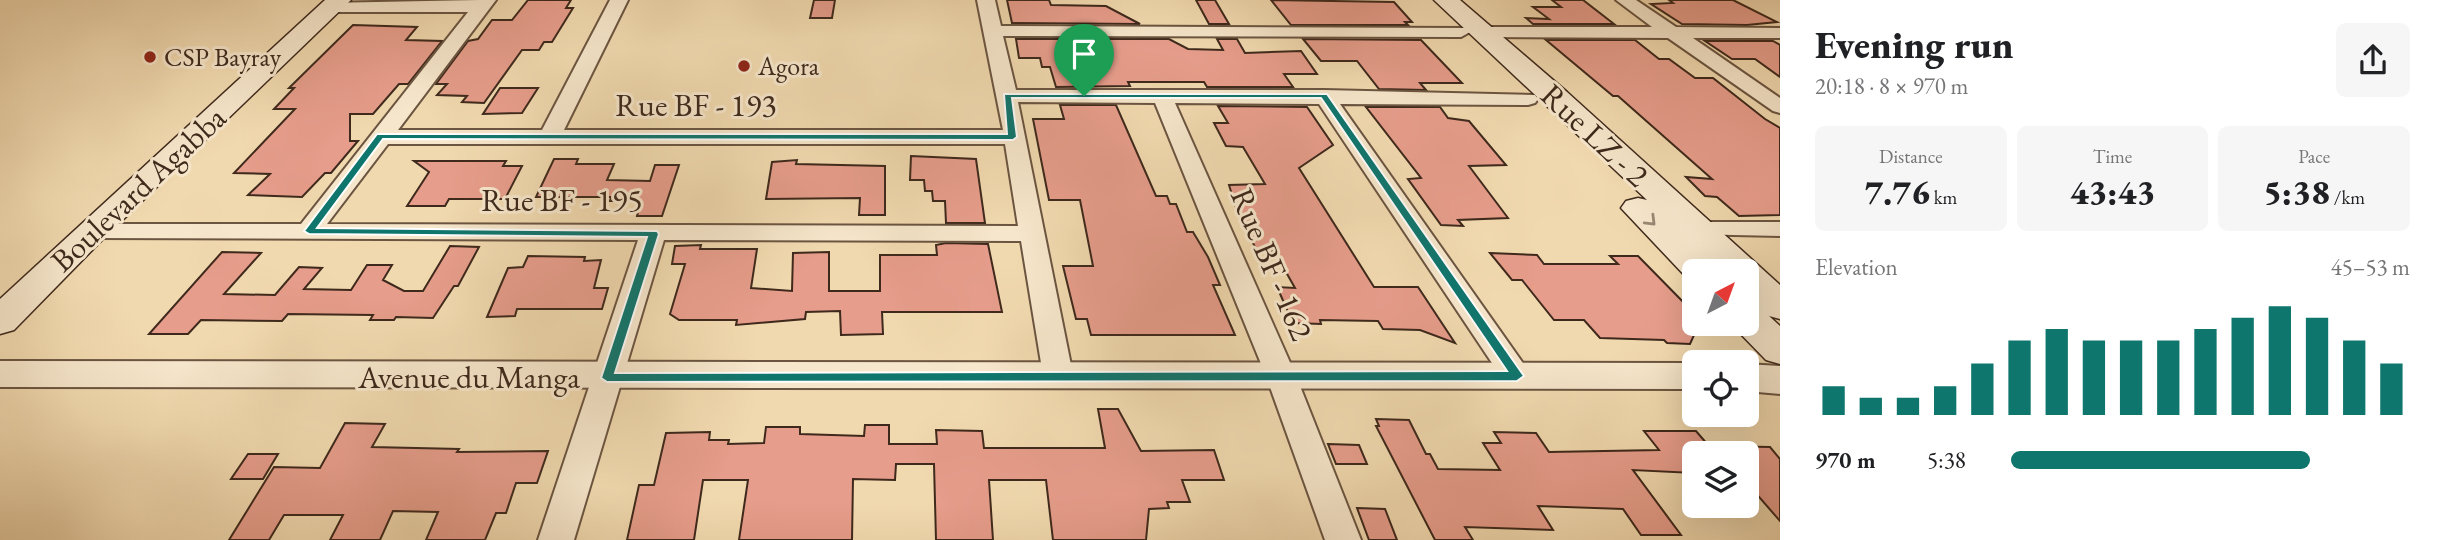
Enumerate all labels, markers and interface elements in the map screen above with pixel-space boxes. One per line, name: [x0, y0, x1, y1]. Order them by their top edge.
text: Evening run: [1815, 20, 2013, 69]
button: share: [2336, 23, 2410, 97]
pin: [1054, 24, 1114, 96]
icon: arrive: [1065, 35, 1103, 73]
place label: CSP Bayray: [164, 40, 282, 74]
marker: CSP Bayray: [142, 49, 158, 65]
place label: Agora: [757, 49, 820, 83]
marker: Agora: [736, 58, 752, 74]
text: 20:18 · 8 × 970 m: [1815, 71, 1968, 101]
street label: Rue LZ - 2: [1532, 74, 1659, 196]
street label: Rue BF - 193: [615, 84, 777, 126]
street label: Boulevard Agabba: [41, 97, 235, 281]
text: Distance: [1879, 144, 1943, 169]
text: Time: [2093, 144, 2132, 169]
text: Pace: [2298, 144, 2330, 169]
text: 7.76: [1864, 169, 1930, 214]
text: 43:43: [2070, 169, 2155, 214]
text: 5:38: [2263, 169, 2330, 214]
street label: Rue BF - 195: [481, 179, 643, 221]
street label: Rue BF - 162: [1221, 182, 1323, 347]
text: km: [1930, 185, 1957, 210]
text: /km: [2330, 185, 2365, 210]
one-way arrow: [1642, 213, 1655, 226]
text: Elevation: [1815, 252, 1898, 282]
text: 45–53 m: [2331, 252, 2410, 282]
north arrow: [1682, 259, 1759, 336]
map controls: [1682, 259, 1759, 518]
button: locate: [1682, 350, 1759, 427]
street label: Avenue du Manga: [357, 356, 580, 398]
button: layers: [1682, 441, 1759, 518]
text: 970 m: [1815, 445, 1876, 475]
text: 5:38: [1927, 445, 1966, 475]

